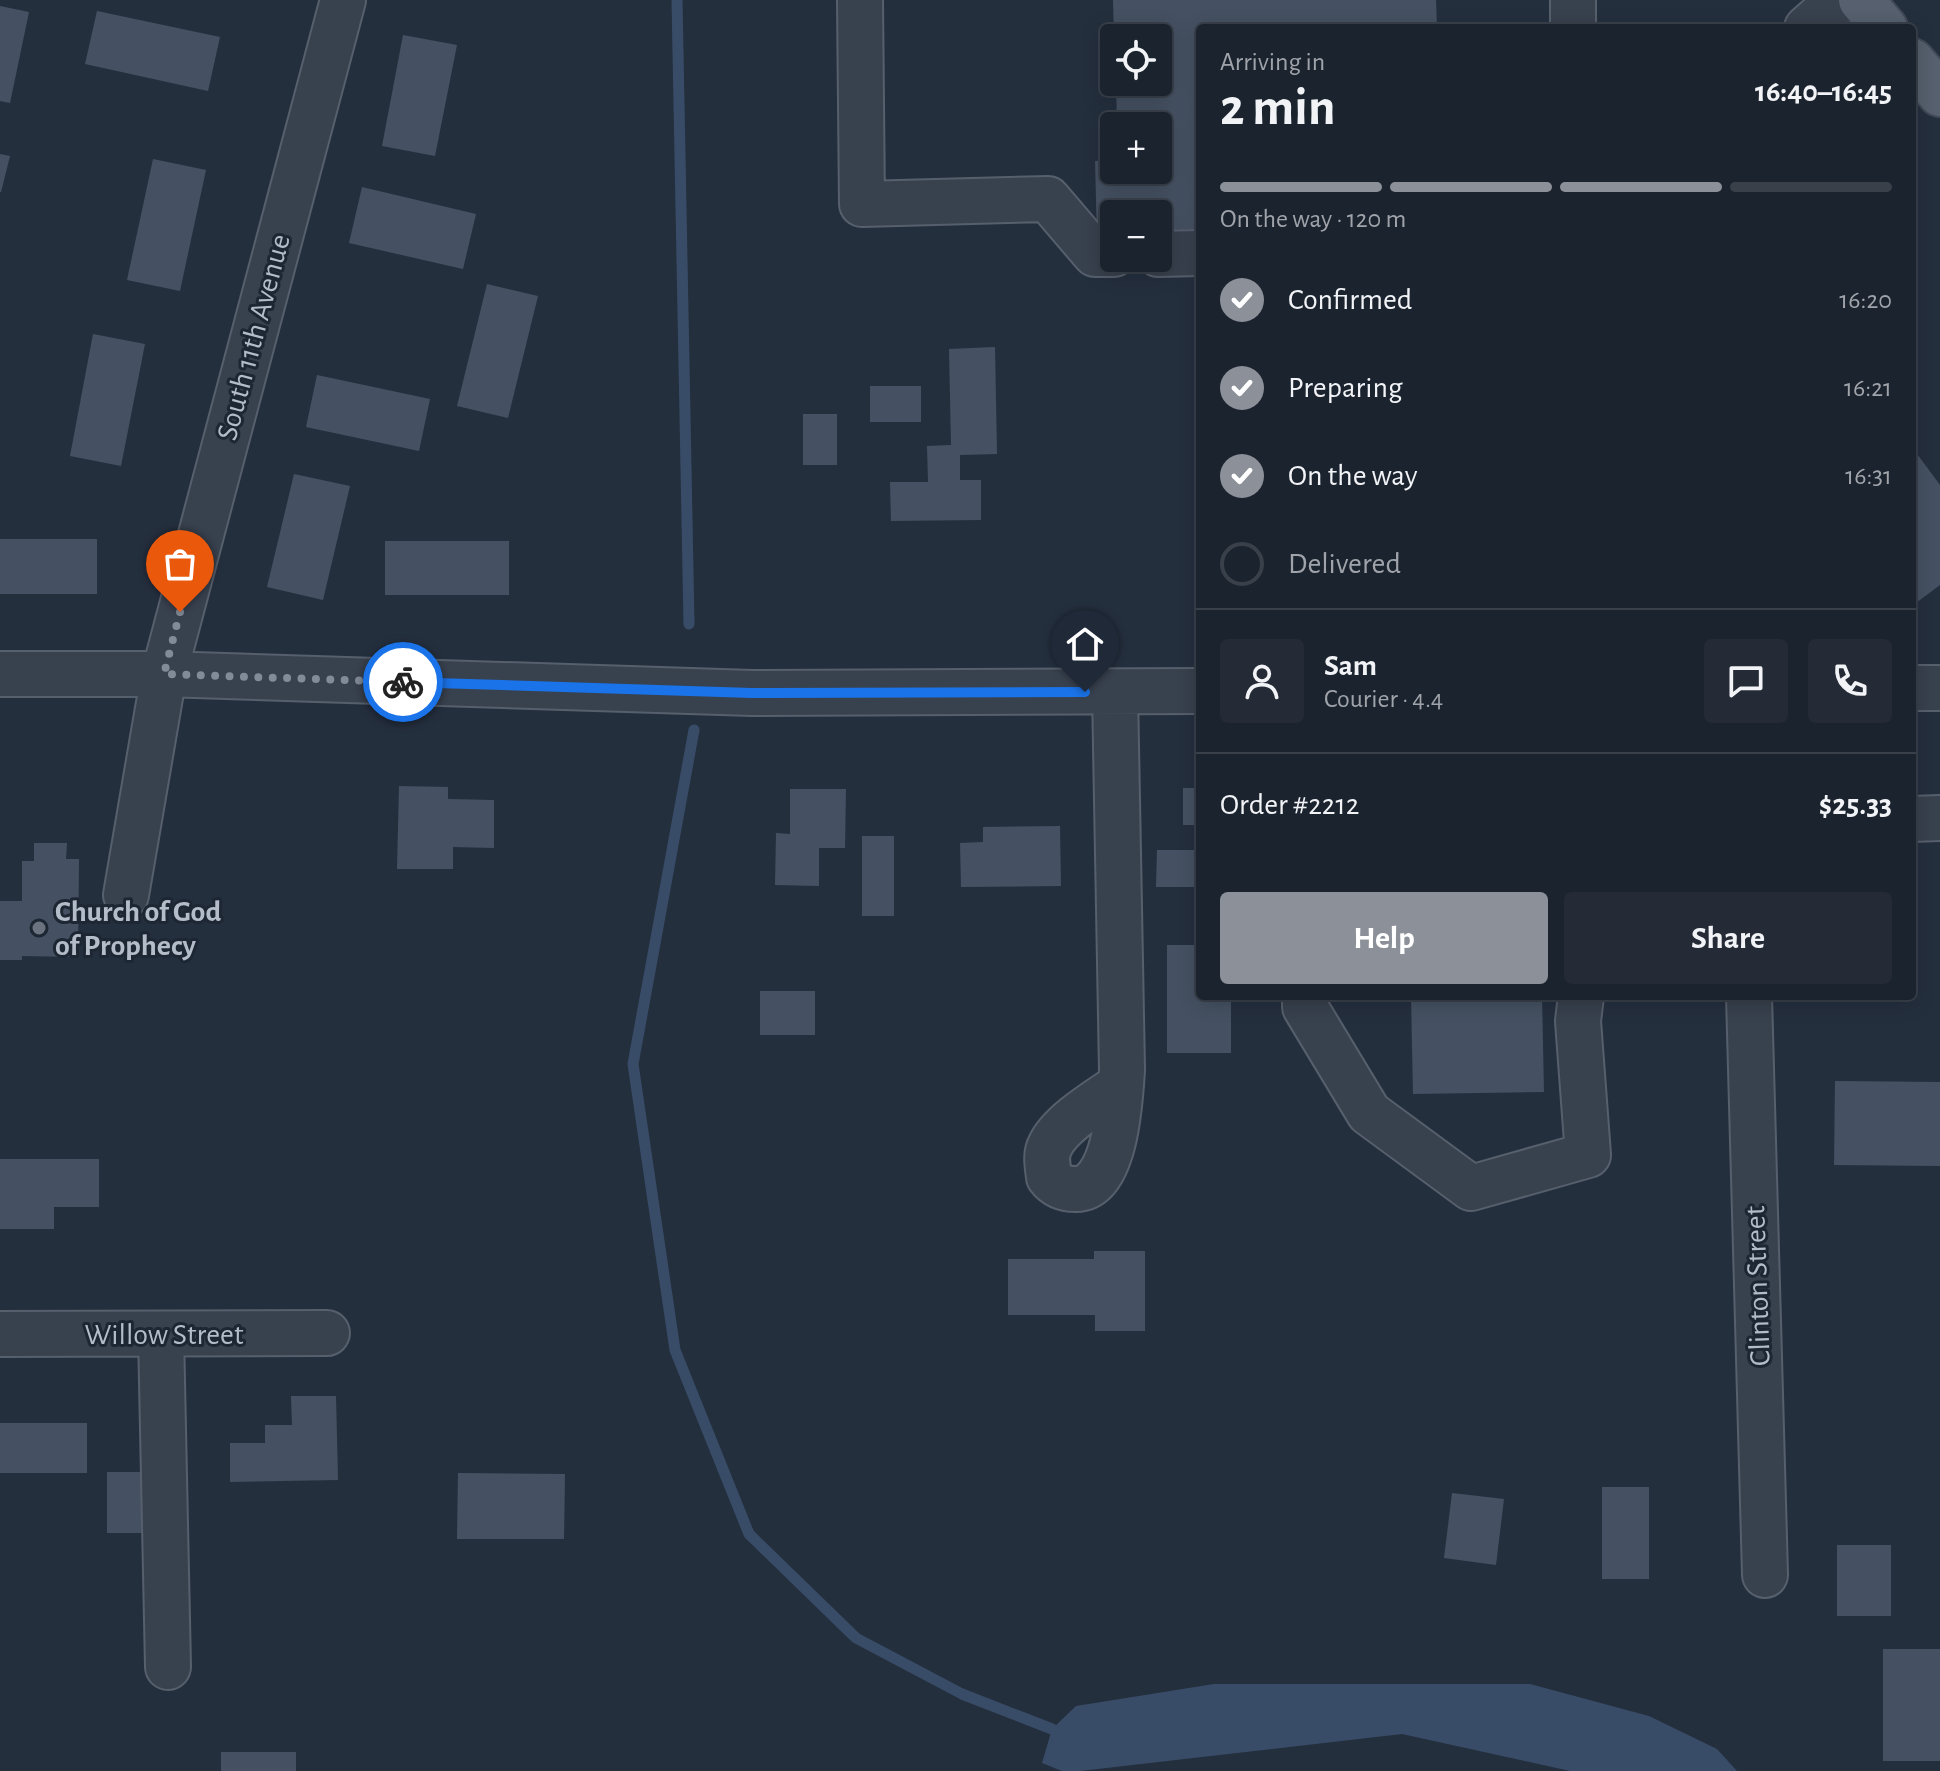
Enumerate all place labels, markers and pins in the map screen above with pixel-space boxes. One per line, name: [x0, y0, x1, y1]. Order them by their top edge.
pin: [146, 530, 214, 612]
pin: [1051, 610, 1119, 692]
place label: Church of God of Prophecy: [55, 897, 221, 961]
marker: Church of God of Prophecy: [30, 919, 48, 937]

